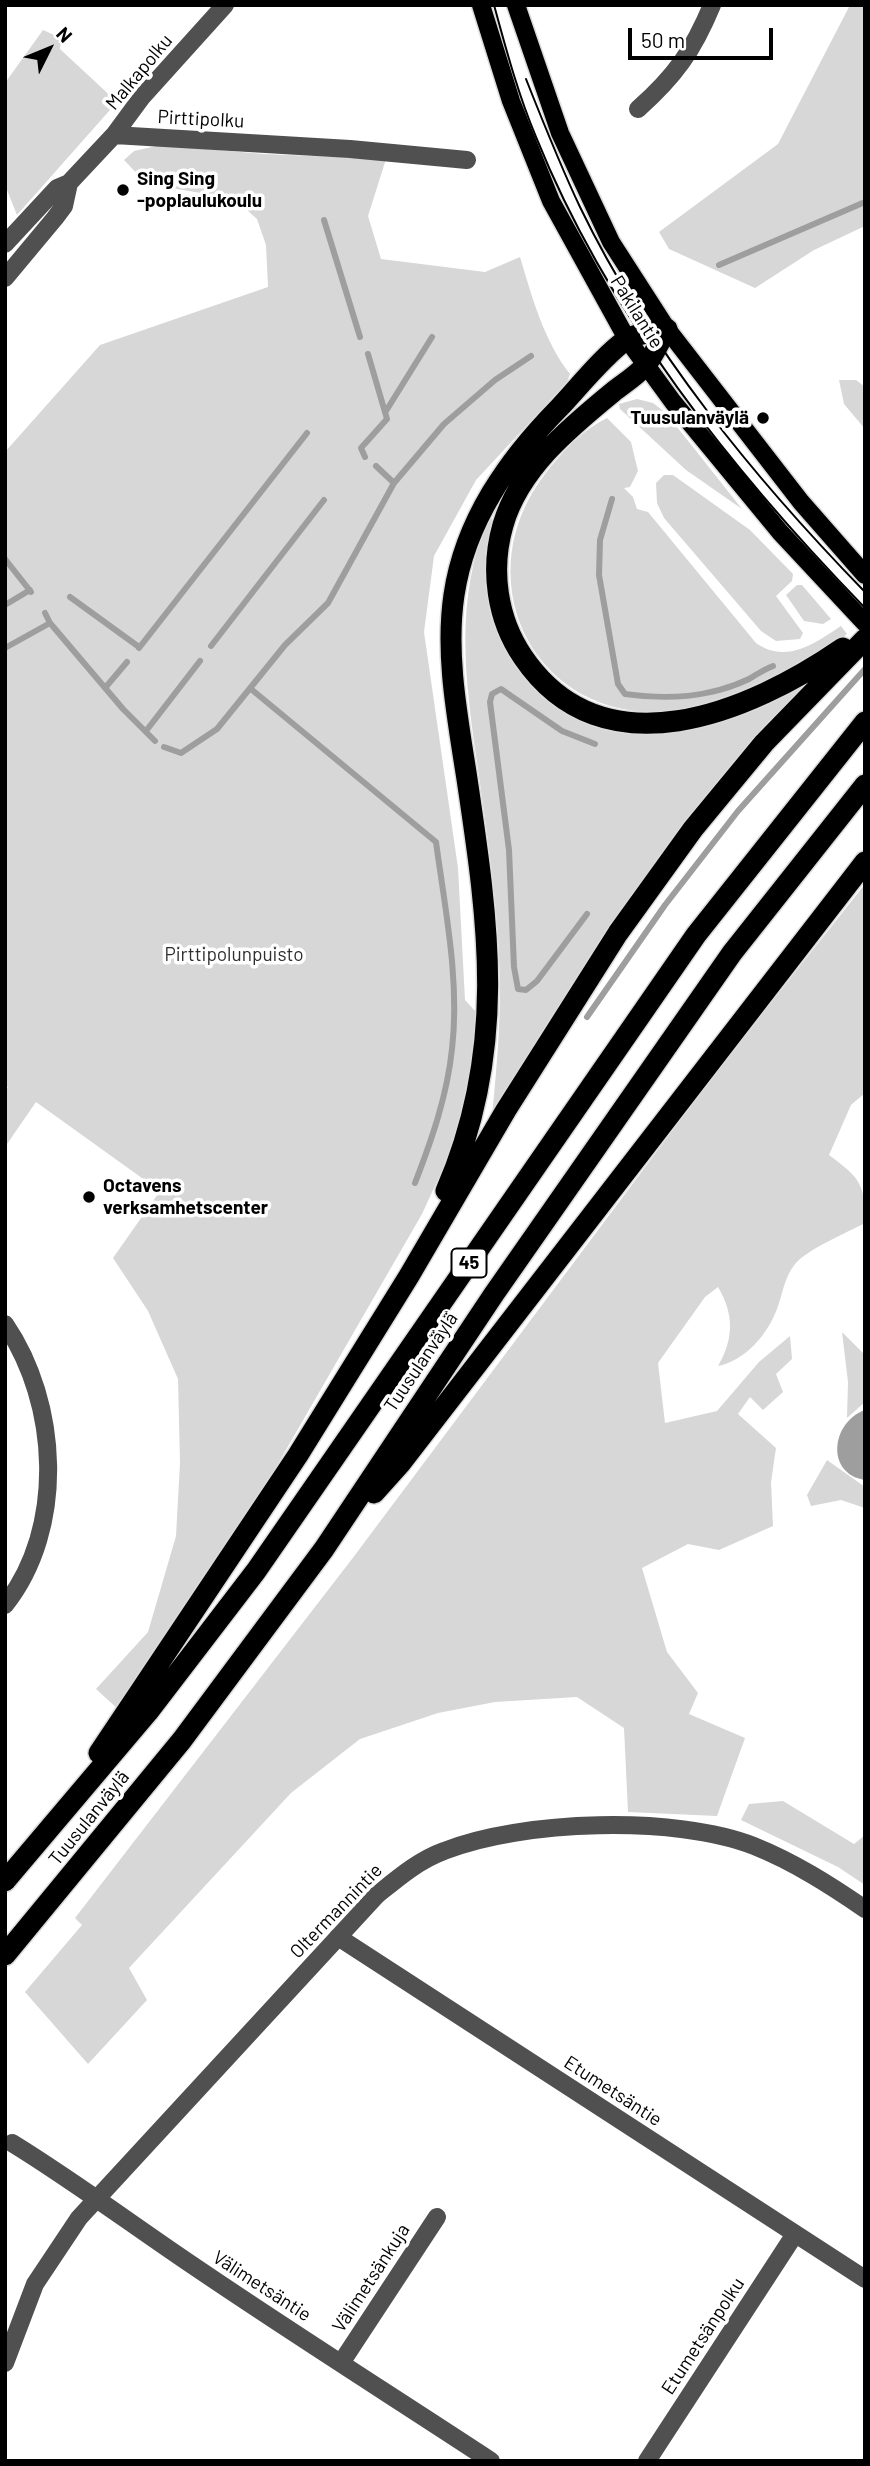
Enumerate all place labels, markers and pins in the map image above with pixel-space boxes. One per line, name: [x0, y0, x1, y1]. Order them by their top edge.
place label: Sing Sing -poplaulukoulu: [137, 168, 262, 212]
marker: Sing Sing -poplaulukoulu: [115, 182, 131, 198]
place label: Tuusulanväylä: [630, 407, 749, 429]
marker: Tuusulanväylä: [755, 410, 771, 426]
place label: Octavens verksamhetscenter: [103, 1175, 268, 1219]
marker: Octavens verksamhetscenter: [81, 1189, 97, 1205]

